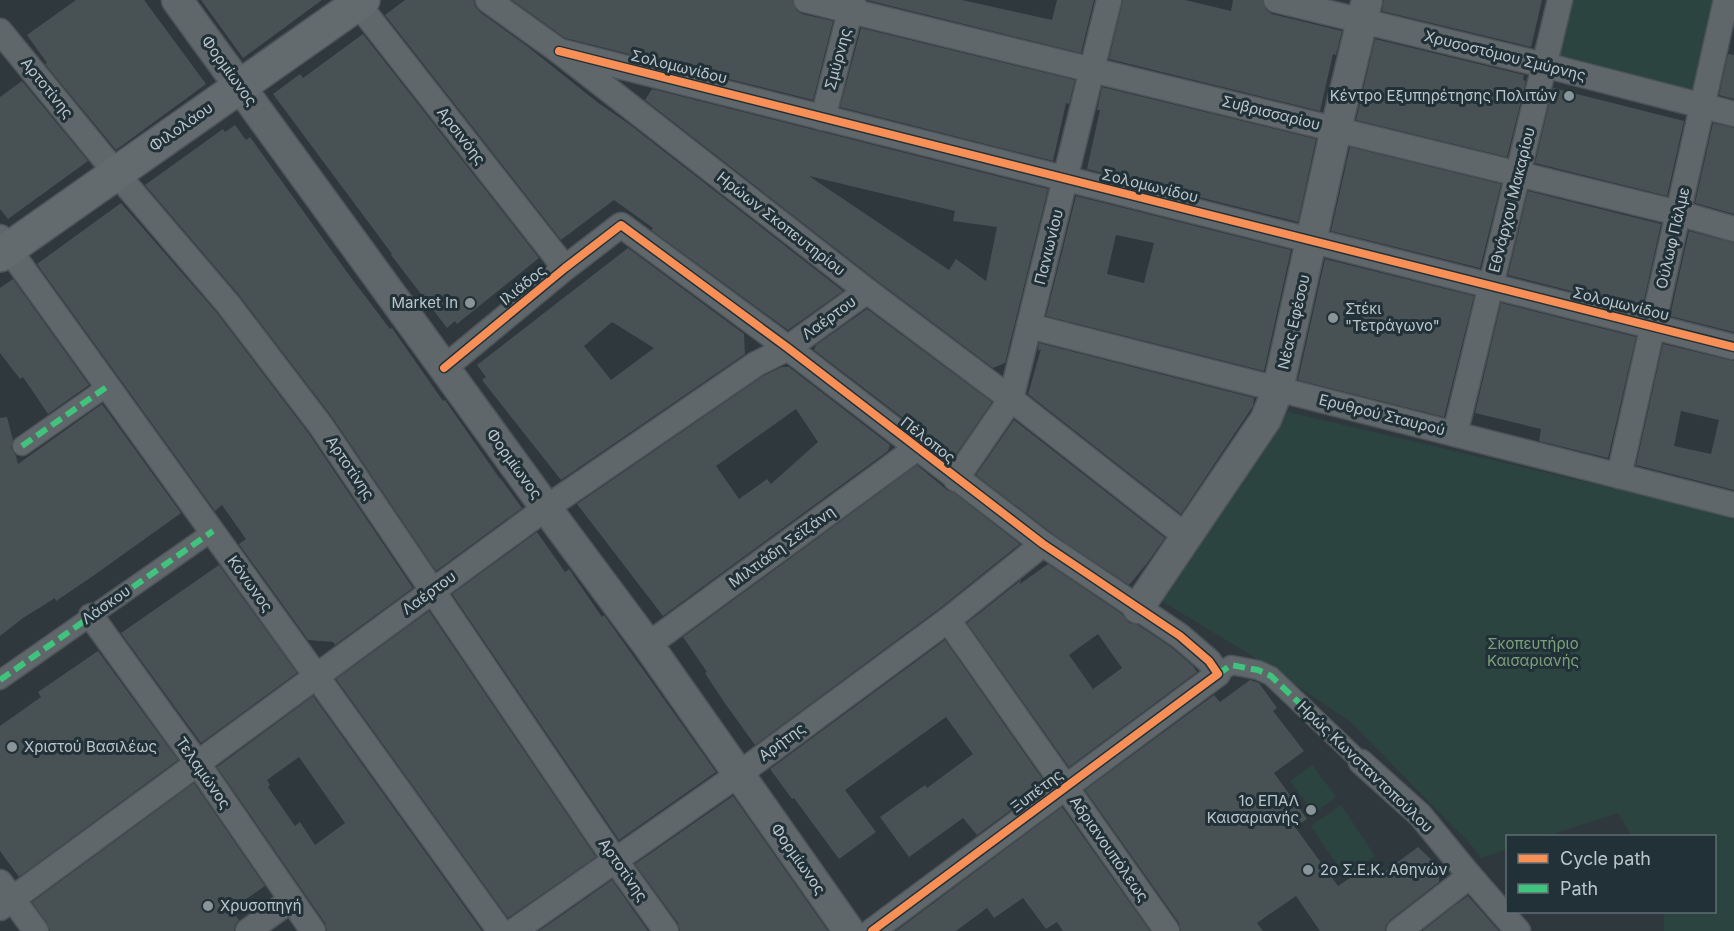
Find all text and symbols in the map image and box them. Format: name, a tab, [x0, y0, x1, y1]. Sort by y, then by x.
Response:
street label: Σμύρνης	[820, 26, 855, 92]
street label: Χρυσοστόμου Σμύρνης	[1422, 26, 1588, 85]
street label: Φορμίωνος	[197, 32, 261, 110]
street label: Σολομωνίδου	[629, 45, 729, 88]
street label: Αρτοτίνης	[17, 53, 78, 122]
place label: Κέντρο Εξυπηρέτησης Πολιτών	[1330, 86, 1557, 105]
marker: Κέντρο Εξυπηρέτησης Πολιτών	[1562, 89, 1576, 103]
street label: Συβρισσαρίου	[1220, 91, 1322, 134]
street label: Φιλολάου	[145, 98, 216, 155]
street label: Αρσινόης	[433, 103, 490, 168]
street label: Εθνάρχου Μακαρίου	[1484, 125, 1539, 274]
street label: Σολομωνίδου	[1100, 164, 1200, 207]
street label: Ηρώων Σκοπευτηρίου	[713, 168, 849, 280]
street label: Ούλωφ Πάλμε	[1652, 185, 1693, 291]
street label: Πανιωνίου	[1030, 207, 1067, 286]
street label: Ιλιάδος	[496, 260, 550, 309]
street label: Νέας Εφέσου	[1273, 273, 1314, 371]
street label: Σολομωνίδου	[1571, 282, 1671, 325]
street label: Λαέρτου	[798, 292, 859, 344]
place label: Market In	[391, 293, 458, 312]
marker: Market In	[463, 296, 477, 310]
place label: Στέκι "Τετράγωνο"	[1345, 299, 1440, 335]
marker: Στέκι "Τετράγωνο"	[1326, 311, 1340, 325]
street label: Ερυθρού Σταυρού	[1317, 390, 1447, 439]
street label: Πέλοπος	[897, 412, 959, 467]
street label: Φορμίωνος	[482, 425, 546, 503]
street label: Αρτοτίνης	[322, 432, 379, 503]
street label: Μιλτιάδη Σεϊζάνη	[725, 502, 838, 591]
street label: Κόνωνος	[224, 552, 277, 616]
street label: Λαέρτου	[398, 567, 459, 619]
street label: Λάσκου	[78, 581, 134, 628]
park label: Σκοπευτήριο Καισαριανής	[1487, 634, 1579, 670]
street label: Ηρώς Κωνσταντοπούλου	[1294, 697, 1437, 836]
street label: Αρήτης	[755, 718, 809, 765]
street label: Τελαμώνος	[172, 733, 235, 812]
place label: Χριστού Βασιλέως	[24, 737, 157, 756]
marker: Χριστού Βασιλέως	[5, 740, 19, 754]
street label: Ξυπέτης	[1007, 765, 1067, 816]
place label: 1ο ΕΠΑΛ Καισαριανής	[1207, 791, 1299, 827]
street label: Αδριανουπόλεως	[1066, 792, 1153, 905]
marker: 1ο ΕΠΑΛ Καισαριανής	[1304, 803, 1318, 817]
street label: Φορμίωνος	[767, 820, 830, 898]
street label: Αρτοτίνης	[595, 835, 652, 905]
legend	[1506, 835, 1716, 913]
text: Cycle path	[1560, 848, 1651, 869]
place label: 2ο Σ.Ε.Κ. Αθηνών	[1320, 860, 1447, 879]
marker: 2ο Σ.Ε.Κ. Αθηνών	[1301, 863, 1315, 877]
text: Path	[1560, 878, 1598, 899]
place label: Χρυσοπηγή	[220, 896, 302, 915]
marker: Χρυσοπηγή	[201, 899, 215, 913]

